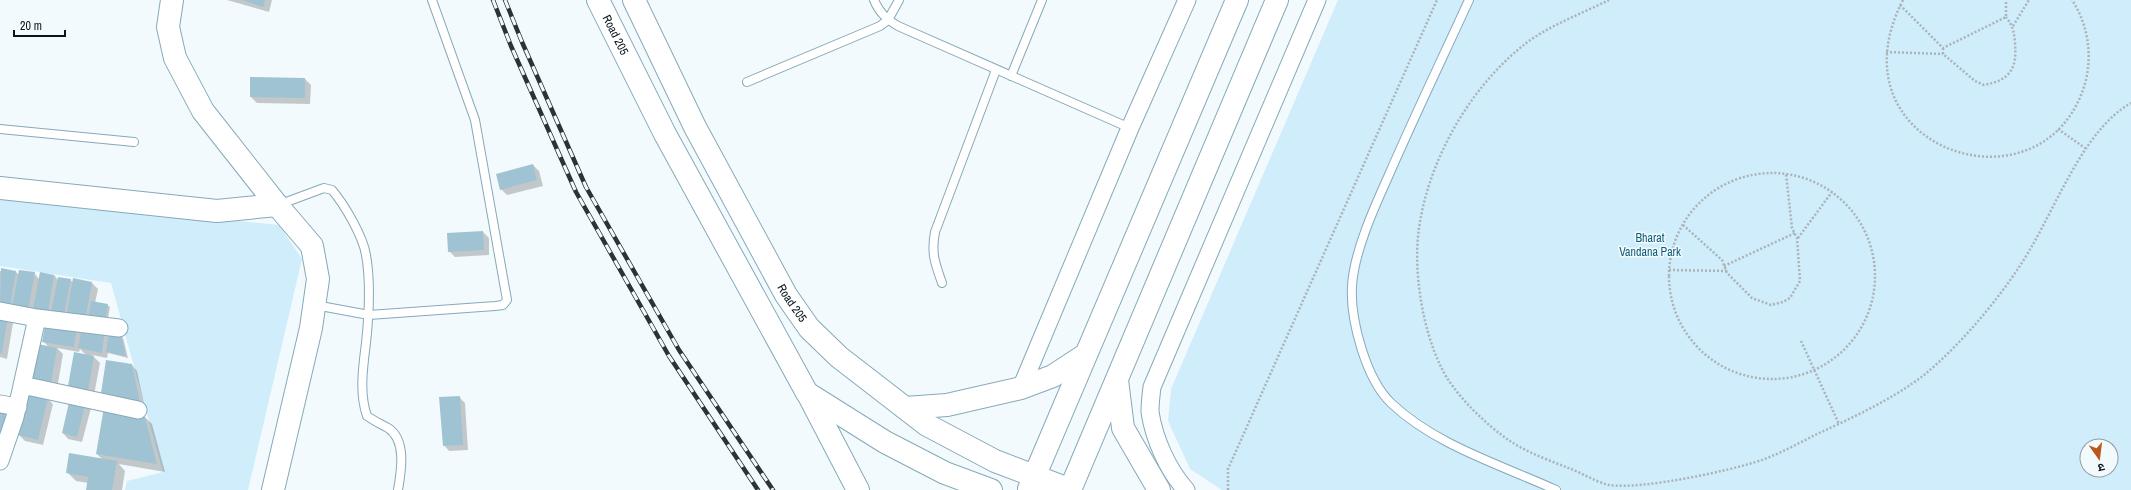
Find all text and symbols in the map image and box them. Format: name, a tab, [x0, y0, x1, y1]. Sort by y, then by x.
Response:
scale bar	[14, 12, 65, 38]
street label: Road 205	[599, 12, 632, 58]
text: 20 m	[20, 18, 42, 34]
park label: Bharat Vandana Park	[1619, 230, 1681, 260]
street label: Road 205	[774, 281, 811, 326]
north arrow	[2079, 438, 2119, 478]
text: उ	[2096, 460, 2106, 475]

